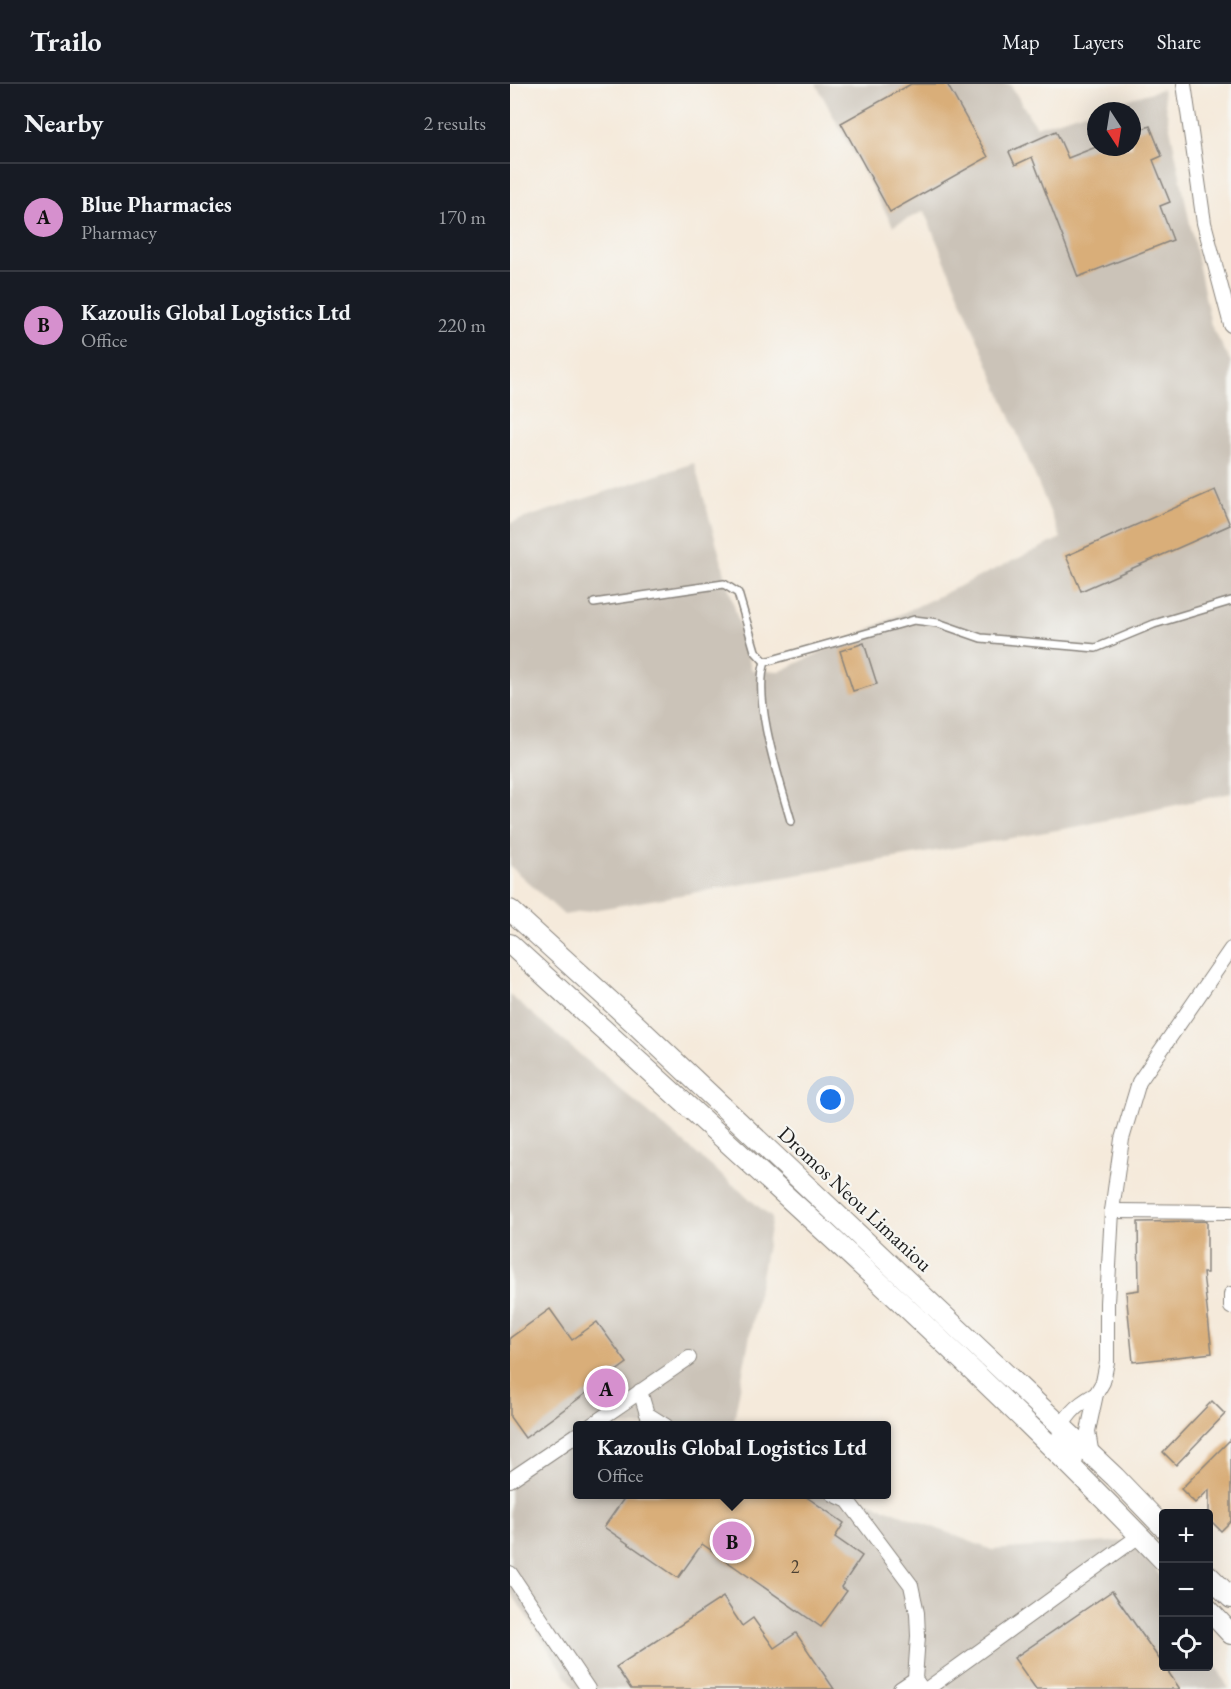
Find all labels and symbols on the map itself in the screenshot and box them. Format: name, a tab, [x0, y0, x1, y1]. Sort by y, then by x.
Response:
north arrow	[1087, 102, 1141, 156]
your location	[816, 1085, 845, 1114]
street label: Dromos Neou Limaniou	[773, 1120, 938, 1277]
pin: A	[586, 1366, 626, 1410]
pin: B	[712, 1518, 752, 1564]
house number: 2	[791, 1555, 800, 1578]

